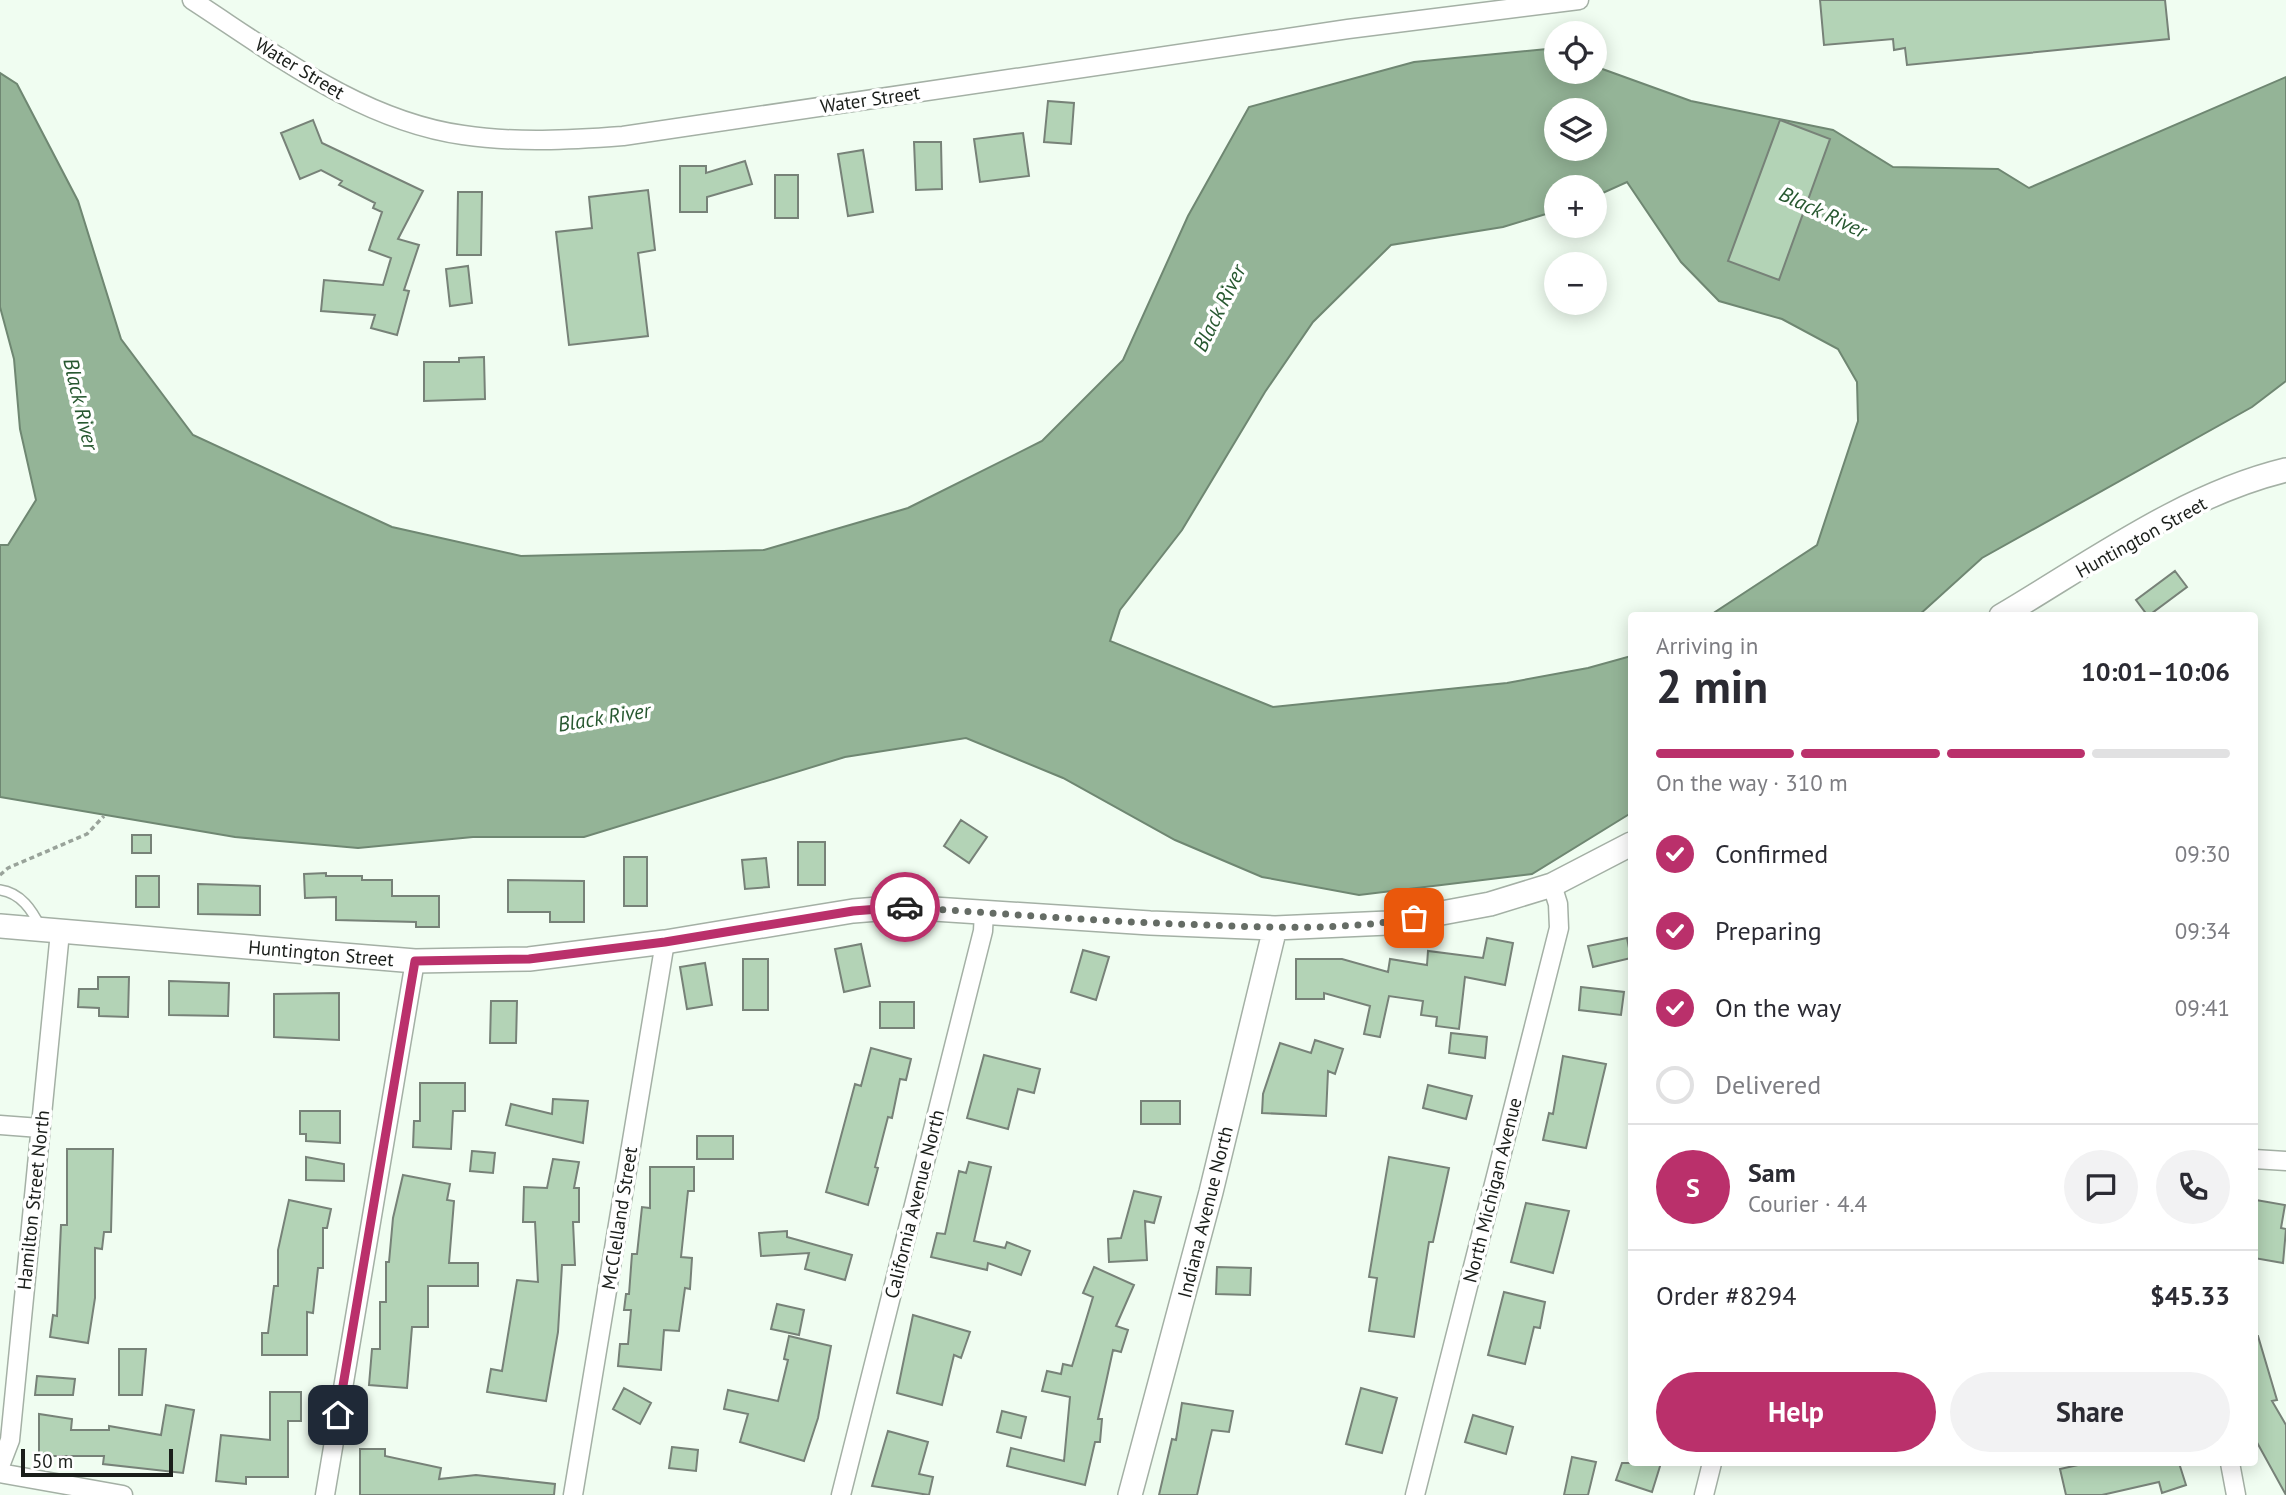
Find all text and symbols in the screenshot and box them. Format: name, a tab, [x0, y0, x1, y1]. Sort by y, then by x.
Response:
map controls	[1544, 21, 1607, 315]
button: locate	[1544, 21, 1607, 84]
street label: Water Street	[251, 32, 350, 104]
street label: Water Street	[819, 80, 922, 118]
button: layers	[1544, 98, 1607, 161]
button: +	[1544, 175, 1607, 238]
water label: Black River	[1775, 180, 1873, 245]
button: −	[1544, 252, 1607, 315]
water label: Black River	[1186, 258, 1253, 356]
water label: Black River	[57, 355, 105, 455]
street label: Huntington Street	[2071, 491, 2211, 583]
text: Arriving in	[1656, 631, 1758, 660]
text: 10:01–10:06	[2081, 655, 2230, 688]
text: 2 min	[1656, 656, 1768, 716]
water label: Black River	[556, 696, 654, 738]
text: On the way · 310 m	[1656, 768, 1848, 797]
icon: check	[1656, 835, 1694, 873]
text: Confirmed	[1715, 837, 1828, 870]
text: 09:30	[2175, 839, 2230, 868]
courier	[870, 872, 940, 942]
icon: car	[886, 888, 924, 926]
pin	[1384, 888, 1444, 948]
icon: bag	[1395, 899, 1433, 937]
icon: check	[1656, 912, 1694, 950]
text: Preparing	[1715, 914, 1822, 947]
text: 09:34	[2175, 916, 2230, 945]
street label: Huntington Street	[247, 935, 395, 971]
icon: check	[1656, 989, 1694, 1027]
text: On the way	[1715, 991, 1841, 1024]
text: 09:41	[2175, 993, 2230, 1022]
text: Delivered	[1715, 1068, 1821, 1101]
street label: North Michigan Avenue	[1457, 1095, 1527, 1285]
street label: California Avenue North	[879, 1107, 949, 1301]
street label: Hamilton Street North	[12, 1109, 54, 1291]
street label: Indiana Avenue North	[1172, 1124, 1238, 1300]
street label: McClelland Street	[596, 1144, 642, 1291]
button: chat	[2064, 1150, 2138, 1224]
button: phone	[2156, 1150, 2230, 1224]
text: Sam	[1748, 1156, 1796, 1189]
text: S	[1686, 1171, 1700, 1204]
text: Courier · 4.4	[1748, 1189, 1867, 1218]
text: Order #8294	[1656, 1279, 1796, 1312]
text: $45.33	[2150, 1279, 2230, 1312]
button: Help	[1656, 1372, 1936, 1452]
button: Share	[1950, 1372, 2230, 1452]
pin	[308, 1385, 368, 1445]
icon: home	[319, 1396, 357, 1434]
scale bar	[21, 1446, 173, 1478]
text: 50 m	[32, 1449, 73, 1473]

